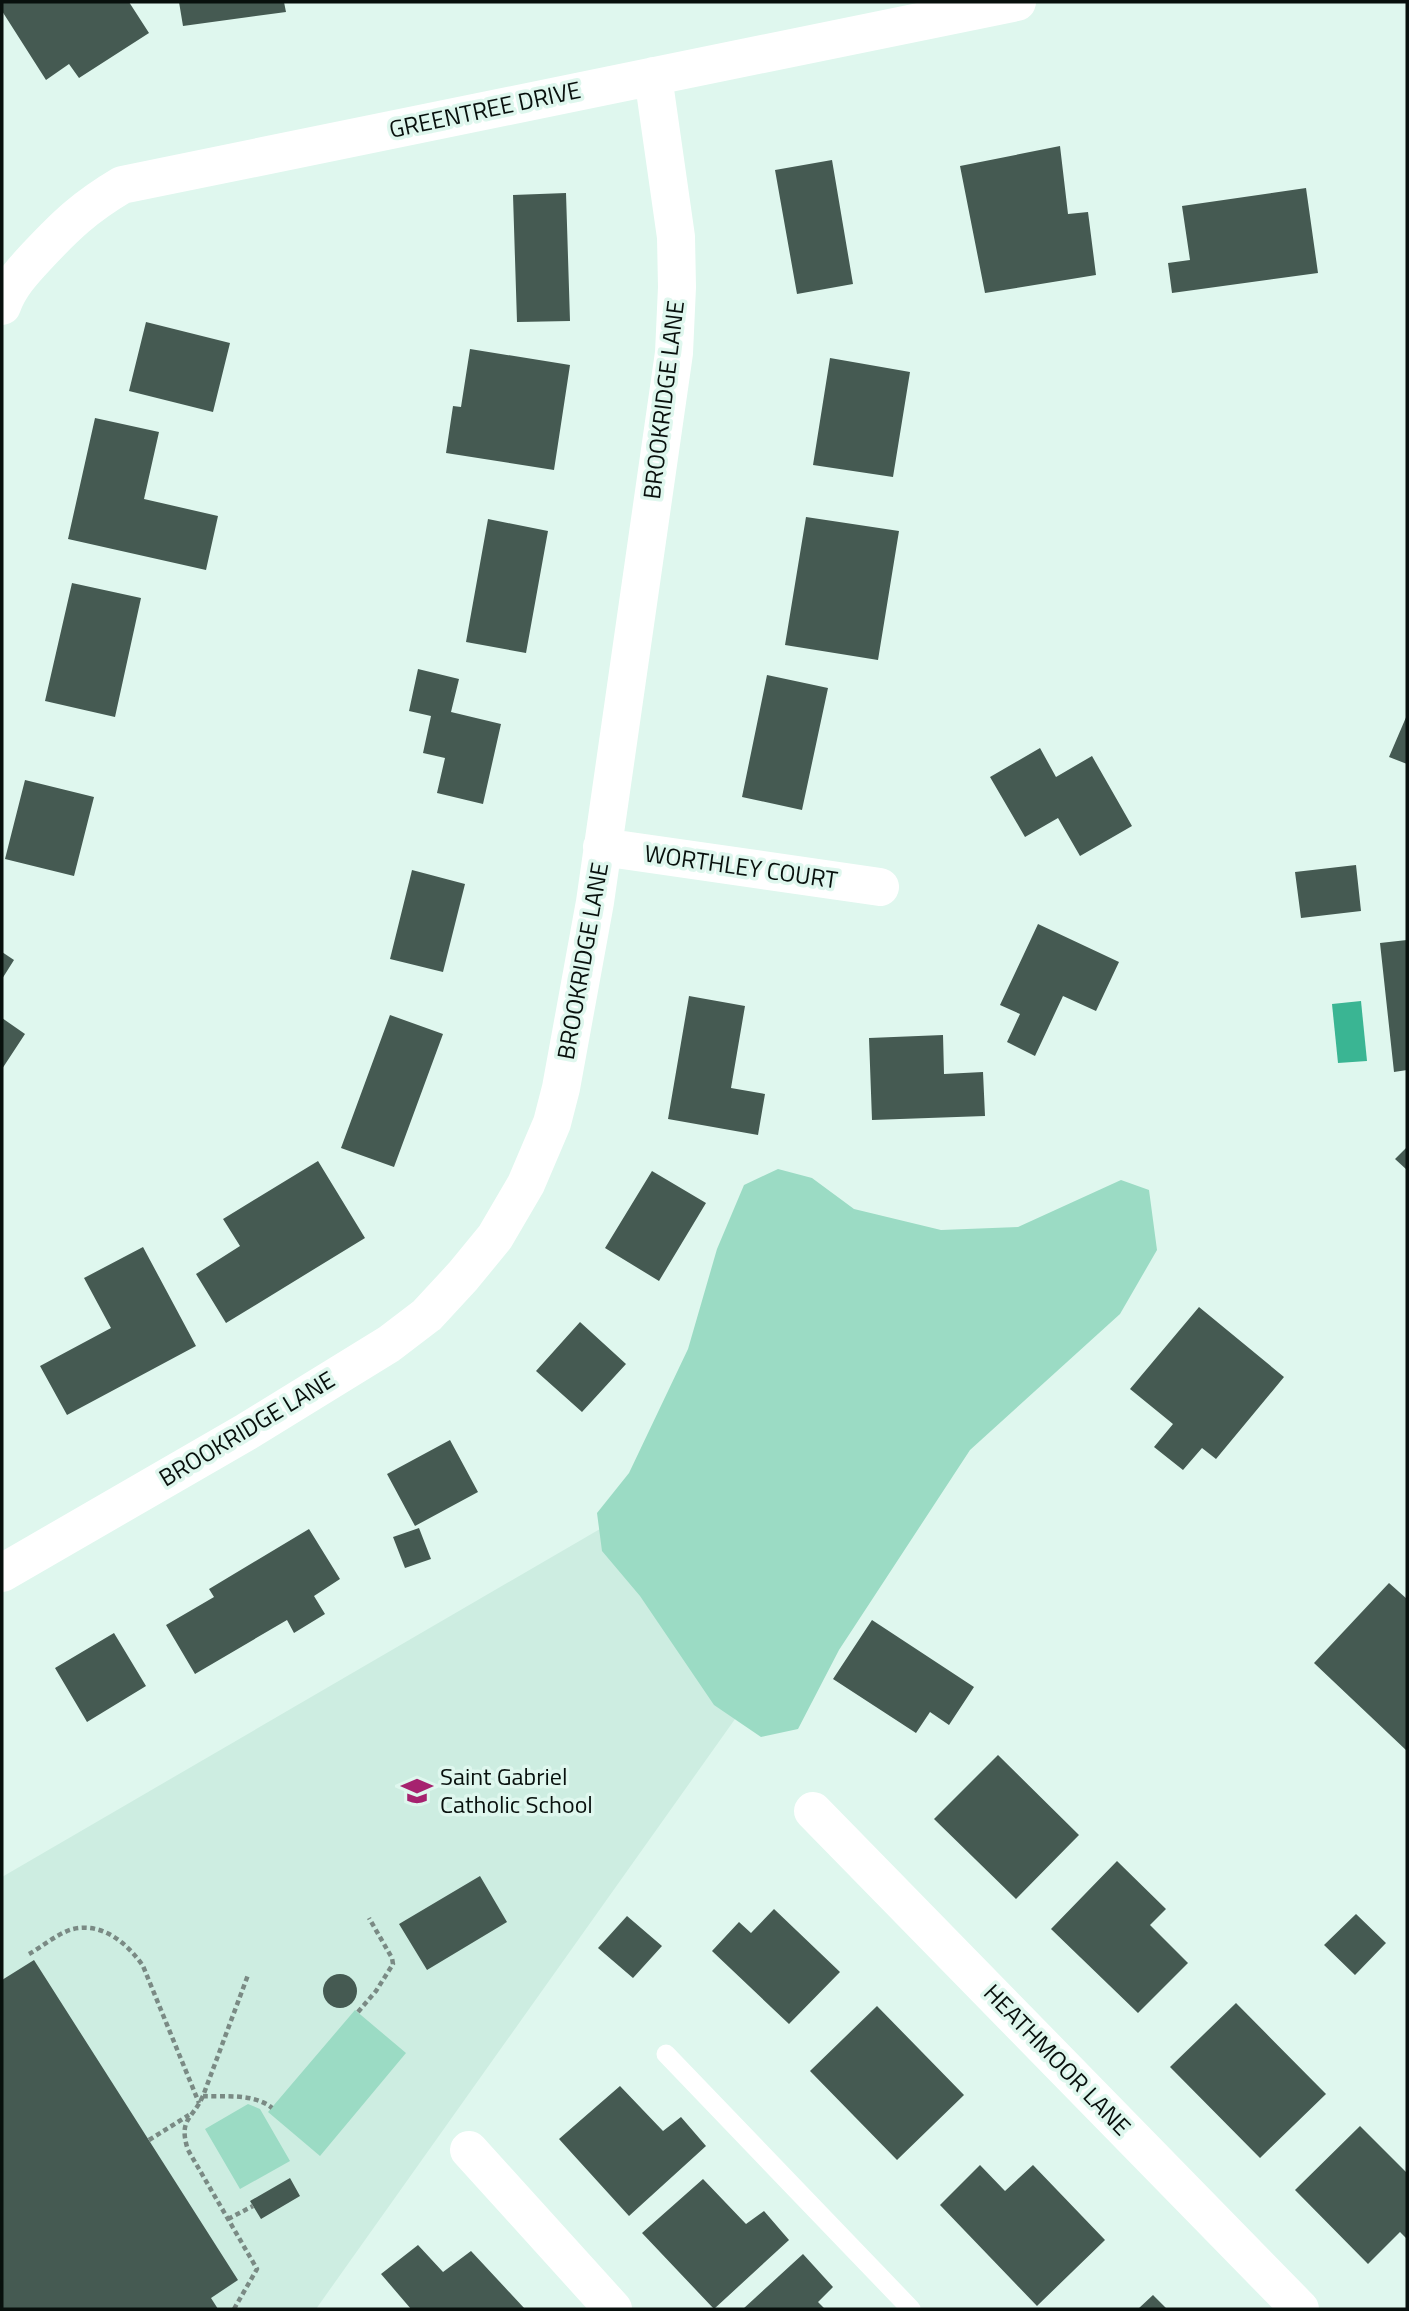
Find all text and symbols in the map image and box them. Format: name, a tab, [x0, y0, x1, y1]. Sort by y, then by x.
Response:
street label: GREENTREE DRIVE	[386, 71, 584, 147]
street label: BROOKRIDGE LANE	[633, 299, 693, 501]
street label: WORTHLEY COURT	[642, 835, 840, 897]
street label: BROOKRIDGE LANE	[547, 859, 617, 1062]
street label: BROOKRIDGE LANE	[152, 1361, 341, 1495]
place label: Saint Gabriel Catholic School	[440, 1758, 593, 1822]
school or university icon: Saint Gabriel Catholic School	[400, 1774, 434, 1808]
street label: HEATHMOOR LANE	[976, 1975, 1140, 2143]

